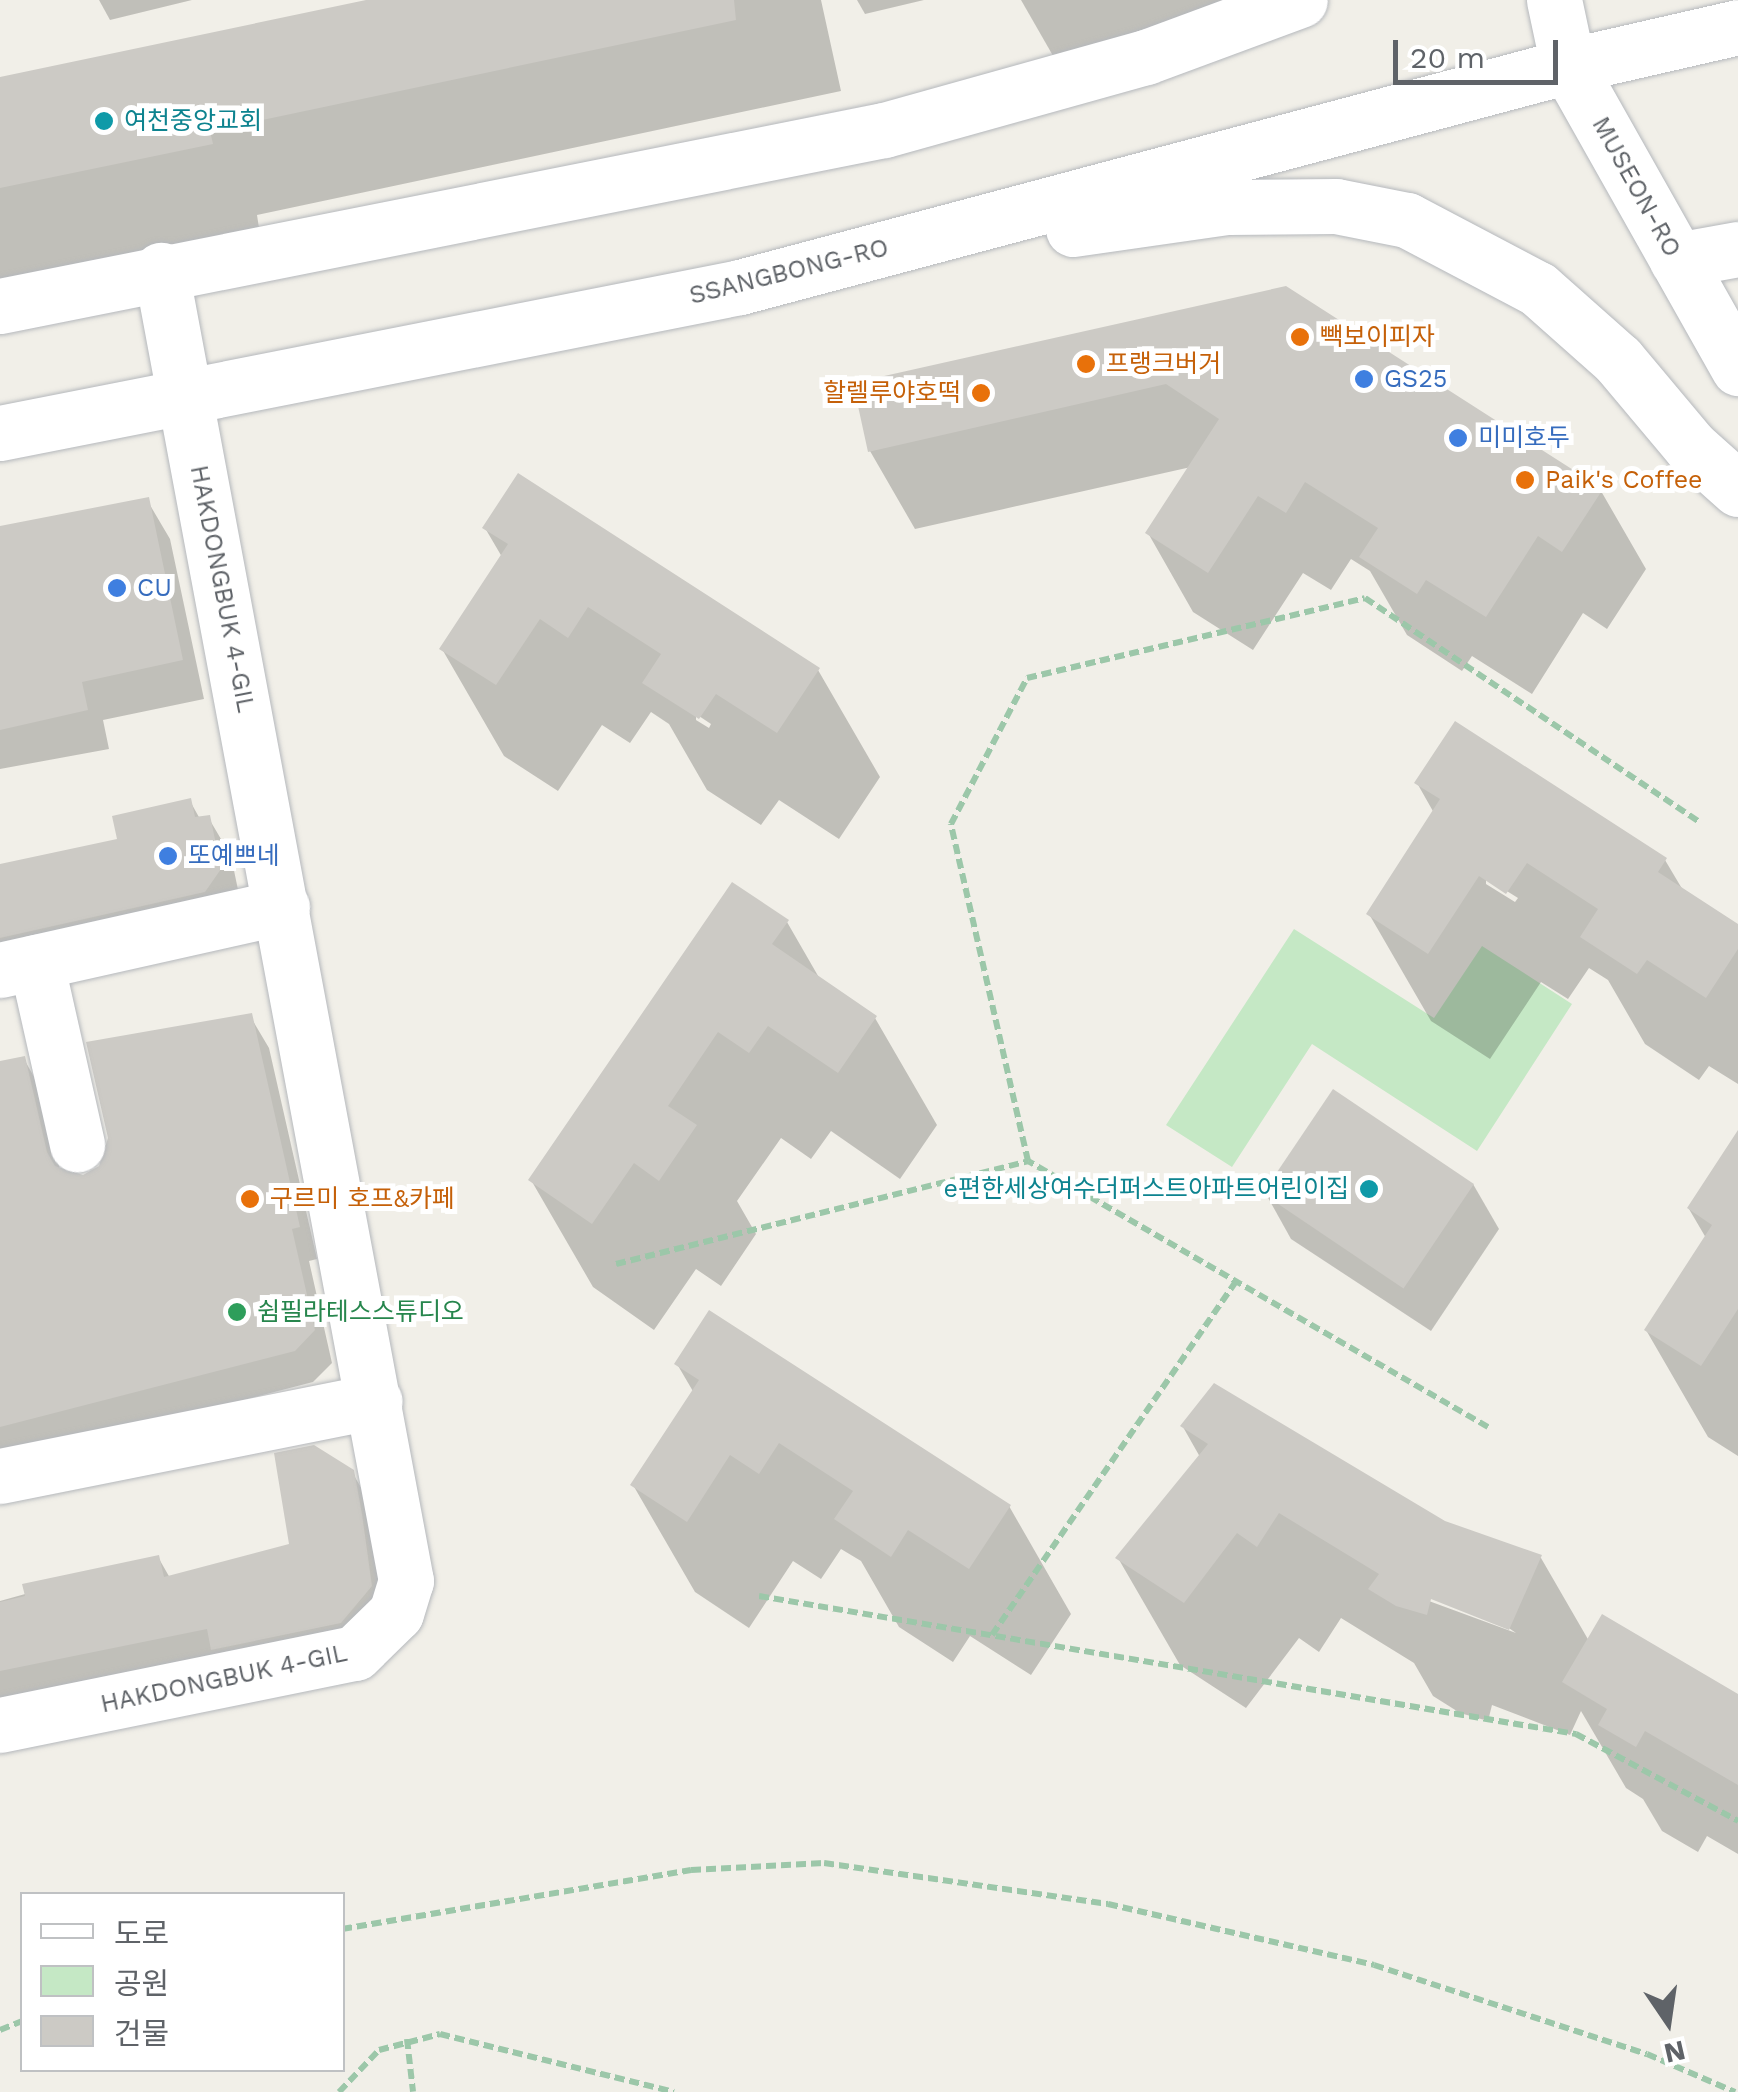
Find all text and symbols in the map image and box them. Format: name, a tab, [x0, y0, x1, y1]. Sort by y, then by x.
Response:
scale bar	[1398, 20, 1563, 82]
text: 20 m	[1410, 40, 1485, 75]
place label: 여천중앙교회	[124, 106, 262, 136]
marker: 여천중앙교회	[93, 110, 115, 132]
street label: MUSEON-RO	[1585, 112, 1687, 262]
street label: SSANGBONG-RO	[686, 233, 892, 311]
place label: 빽보이피자	[1320, 322, 1435, 352]
marker: 빽보이피자	[1289, 326, 1311, 348]
place label: 프랭크버거	[1106, 349, 1221, 379]
marker: 프랭크버거	[1075, 353, 1097, 375]
place label: GS25	[1384, 364, 1447, 394]
marker: GS25	[1353, 368, 1375, 390]
place label: 할렐루야호떡	[823, 378, 961, 408]
marker: 할렐루야호떡	[970, 382, 992, 404]
place label: 미미호두	[1478, 423, 1570, 453]
marker: 미미호두	[1447, 427, 1469, 449]
street label: HAKDONGBUK 4-GIL	[183, 463, 261, 715]
place label: Paik's Coffee	[1545, 465, 1703, 495]
marker: Paik's Coffee	[1514, 469, 1536, 491]
place label: CU	[137, 573, 172, 603]
marker: CU	[106, 577, 128, 599]
place label: 또예쁘네	[188, 841, 280, 871]
marker: 또예쁘네	[157, 845, 179, 867]
place label: e편한세상여수더퍼스트아파트어린이집	[944, 1174, 1349, 1204]
marker: e편한세상여수더퍼스트아파트어린이집	[1358, 1178, 1380, 1200]
place label: 구르미 호프&카페	[270, 1184, 455, 1214]
marker: 구르미 호프&카페	[239, 1188, 261, 1210]
place label: 쉼필라테스스튜디오	[257, 1297, 464, 1327]
marker: 쉼필라테스스튜디오	[226, 1301, 248, 1323]
street label: HAKDONGBUK 4-GIL	[98, 1638, 350, 1720]
legend	[20, 1892, 345, 2072]
text: 도로	[114, 1916, 169, 1951]
text: 공원	[114, 1966, 169, 2001]
north arrow	[1618, 1972, 1718, 2072]
text: 건물	[114, 2016, 169, 2051]
text: N	[1661, 2033, 1689, 2070]

